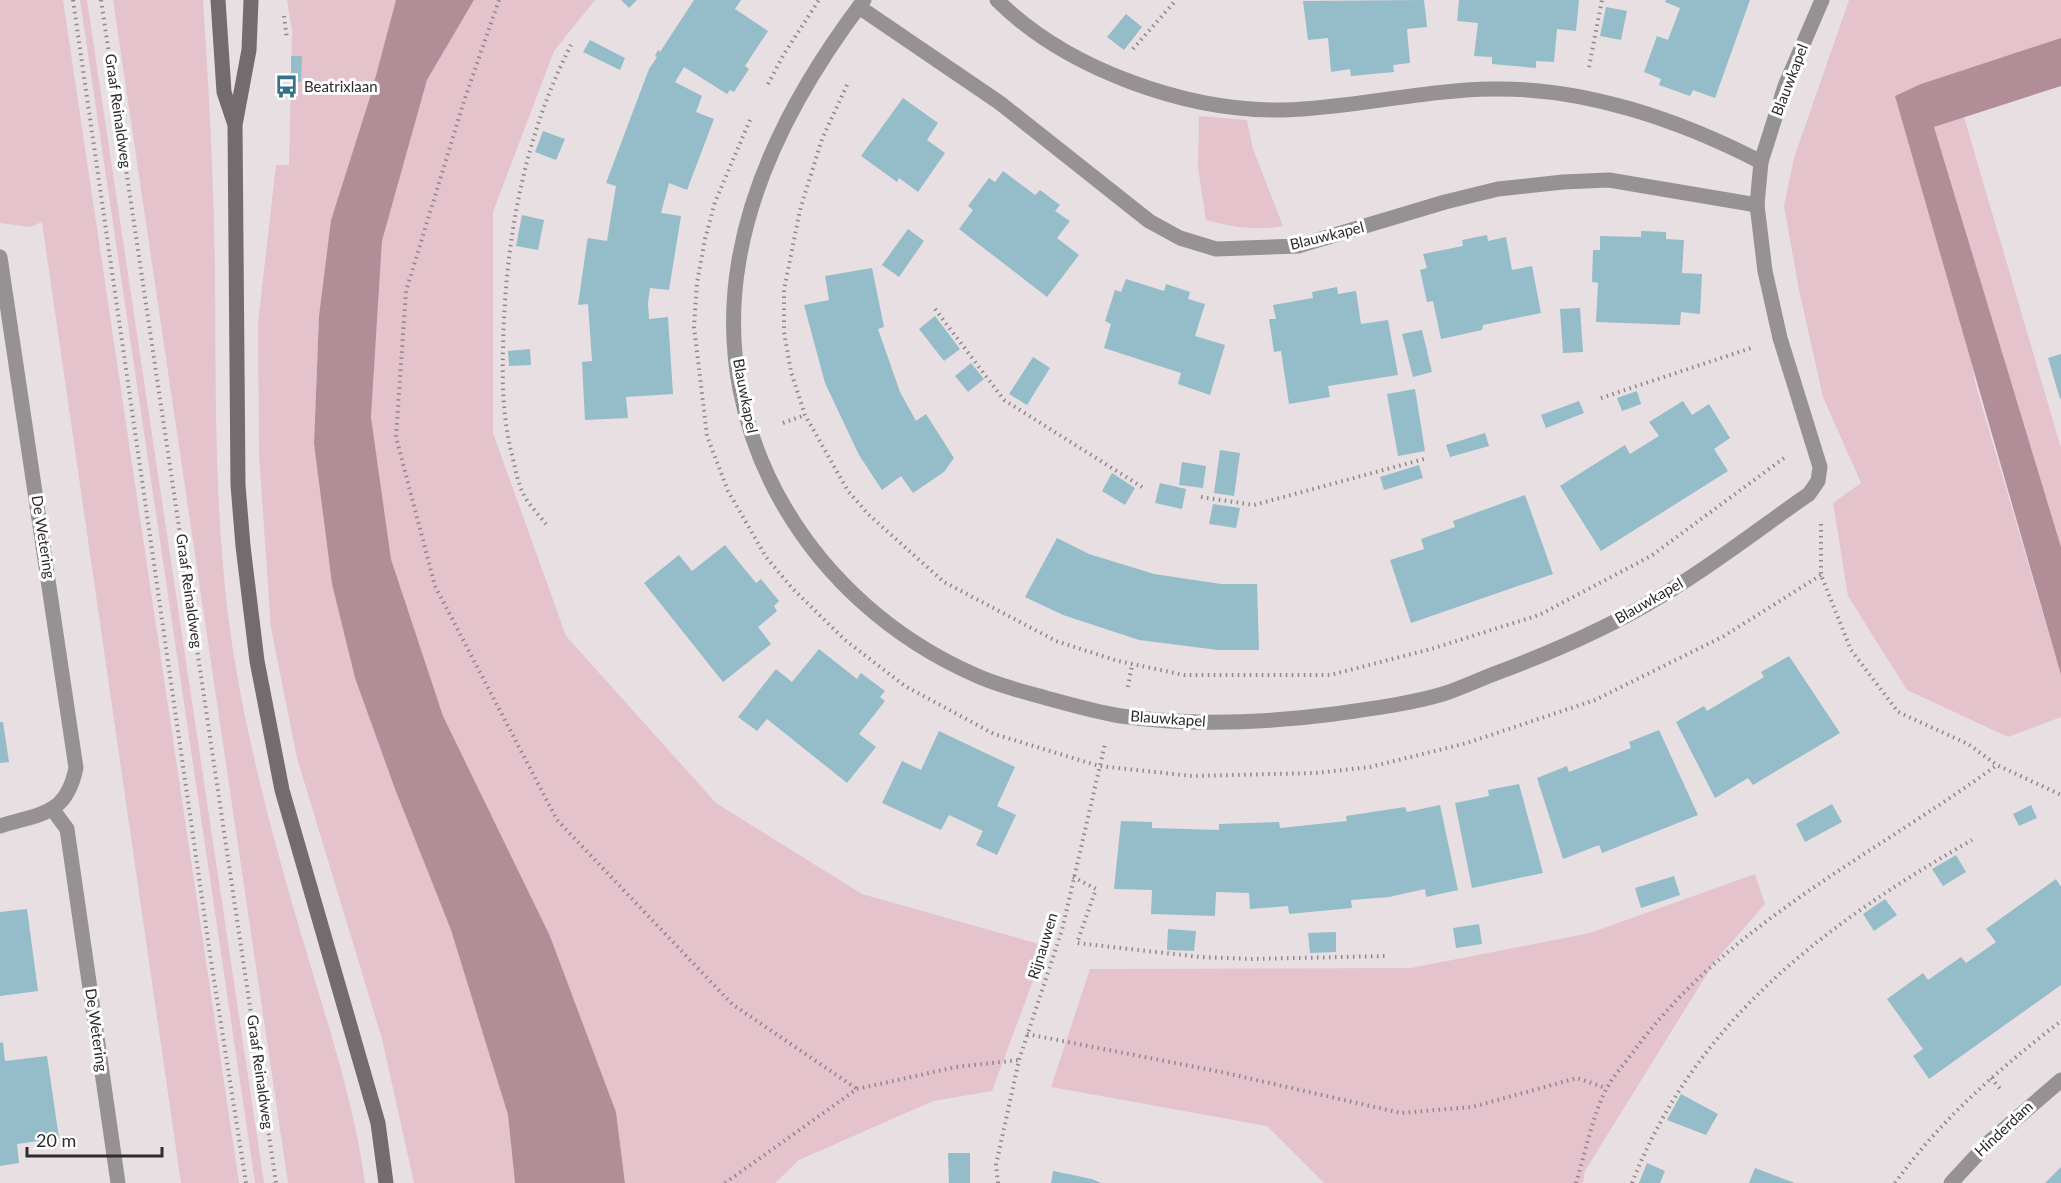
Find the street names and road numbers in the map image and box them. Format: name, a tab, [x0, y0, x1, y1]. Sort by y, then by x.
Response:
street label: Blauwkapel	[1767, 41, 1811, 118]
street label: Graaf Reinaldweg	[102, 52, 136, 169]
street label: Blauwkapel	[1288, 217, 1366, 253]
street label: Blauwkapel	[730, 357, 762, 435]
street label: De Wetering	[29, 494, 59, 580]
street label: Graaf Reinaldweg	[173, 532, 207, 649]
street label: Blauwkapel	[1611, 573, 1686, 627]
street label: Blauwkapel	[1130, 706, 1206, 730]
street label: Rijnauwen	[1023, 910, 1061, 981]
street label: De Wetering	[82, 987, 112, 1073]
street label: Graaf Reinaldweg	[244, 1013, 278, 1130]
street label: Hinderdam	[1970, 1097, 2036, 1160]

